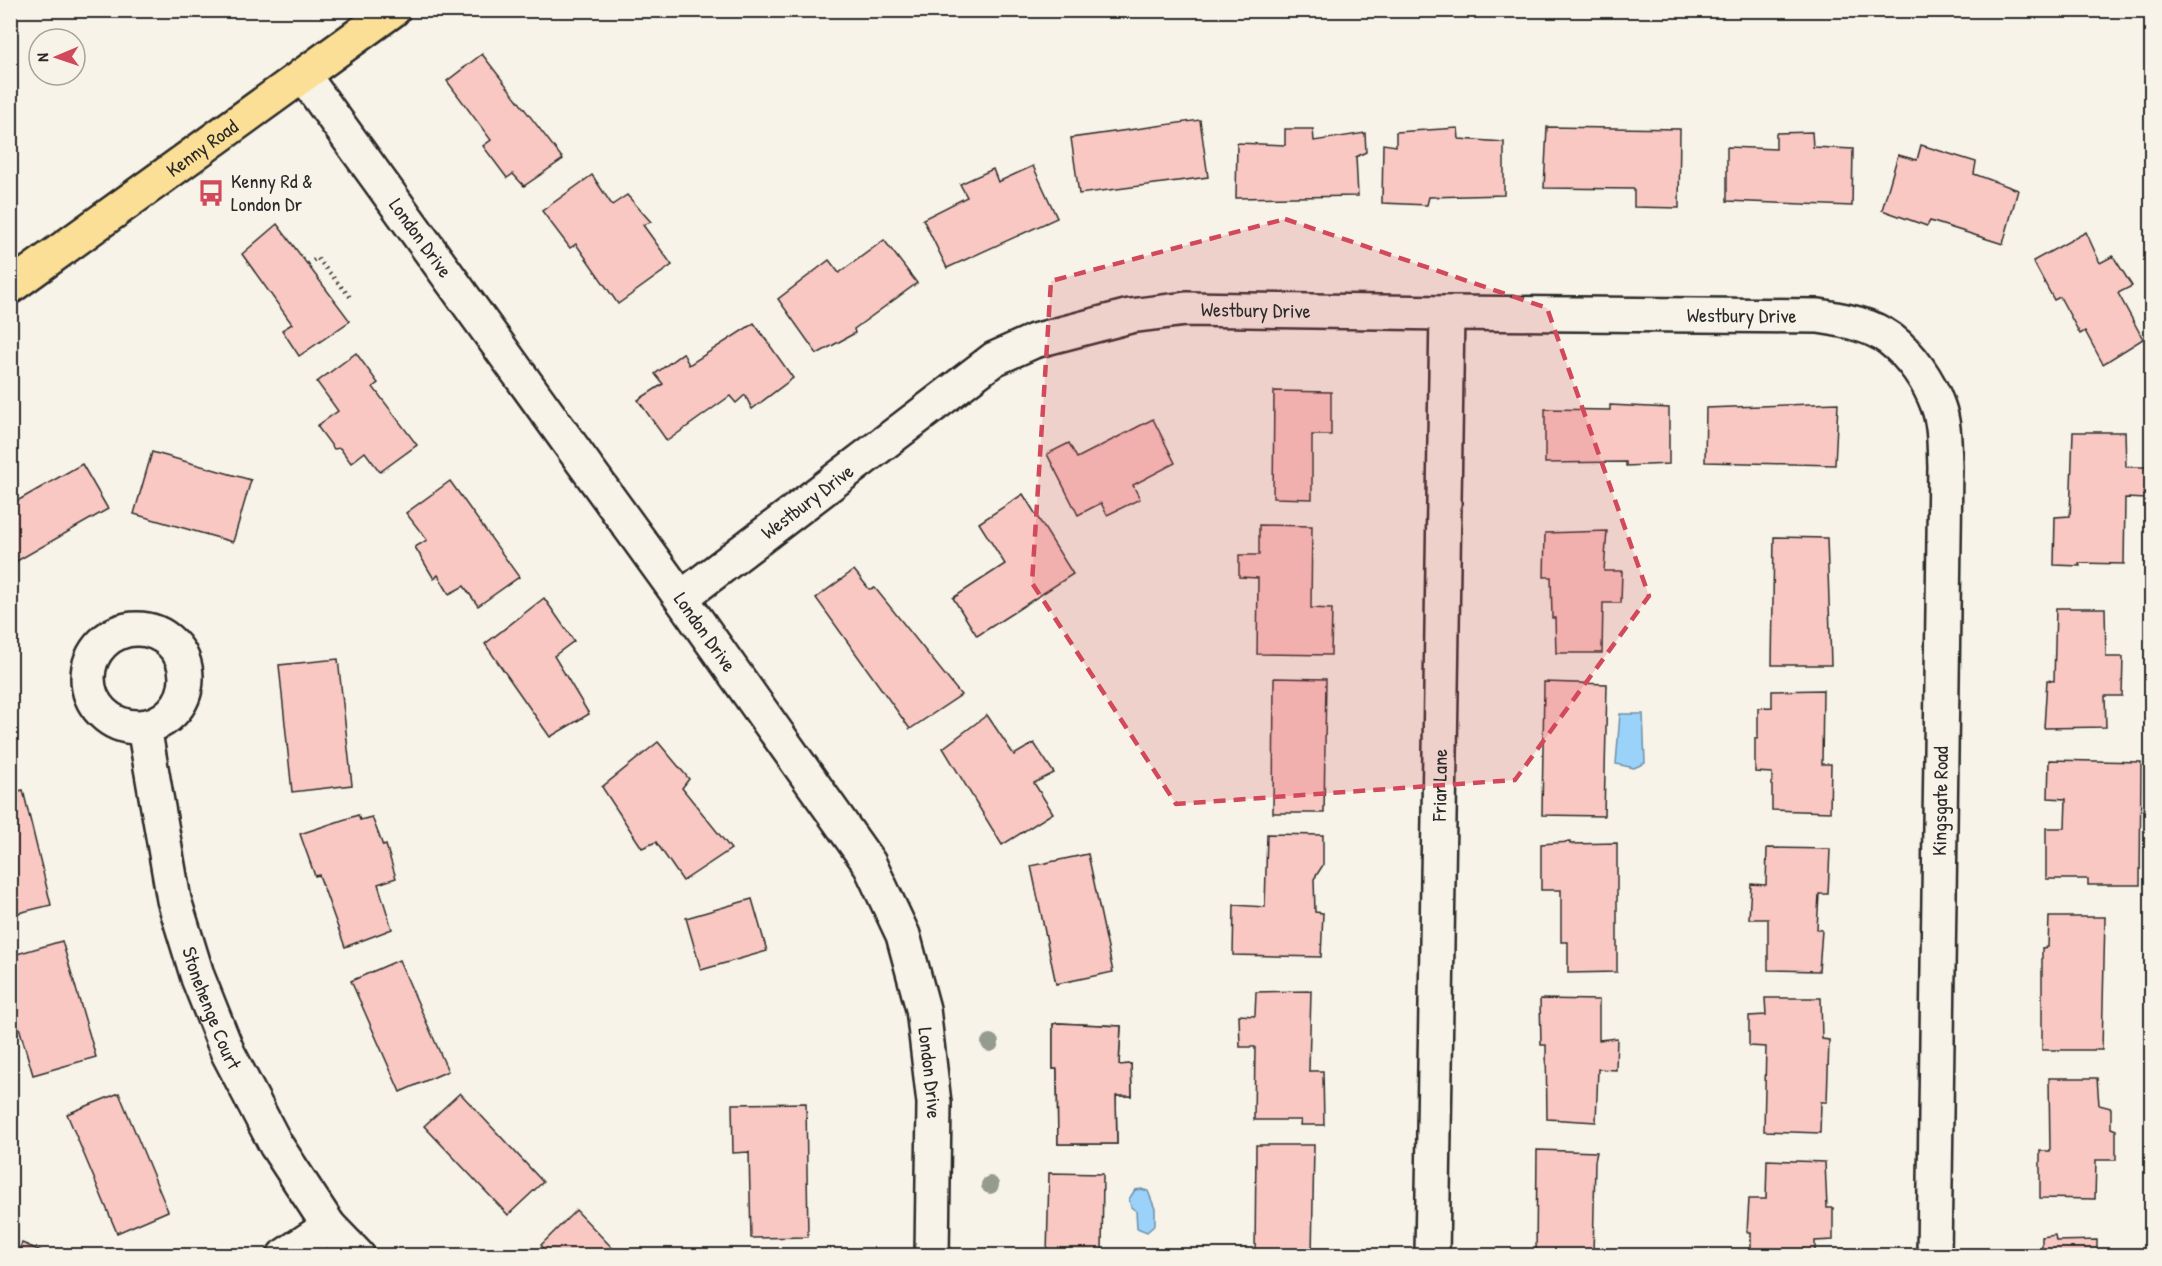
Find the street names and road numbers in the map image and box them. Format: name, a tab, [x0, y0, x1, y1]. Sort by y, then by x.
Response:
street label: Kenny Road	[160, 113, 243, 183]
street label: London Drive	[383, 193, 459, 283]
street label: Westbury Drive	[1201, 295, 1311, 324]
street label: Westbury Drive	[1687, 301, 1797, 329]
street label: Westbury Drive	[755, 457, 859, 545]
street label: London Drive	[668, 586, 743, 677]
street label: Kingsgate Road	[1925, 746, 1954, 856]
street label: Friar Lane	[1425, 749, 1453, 822]
street label: Stonehenge Court	[176, 943, 249, 1075]
street label: London Drive	[912, 1026, 948, 1119]

